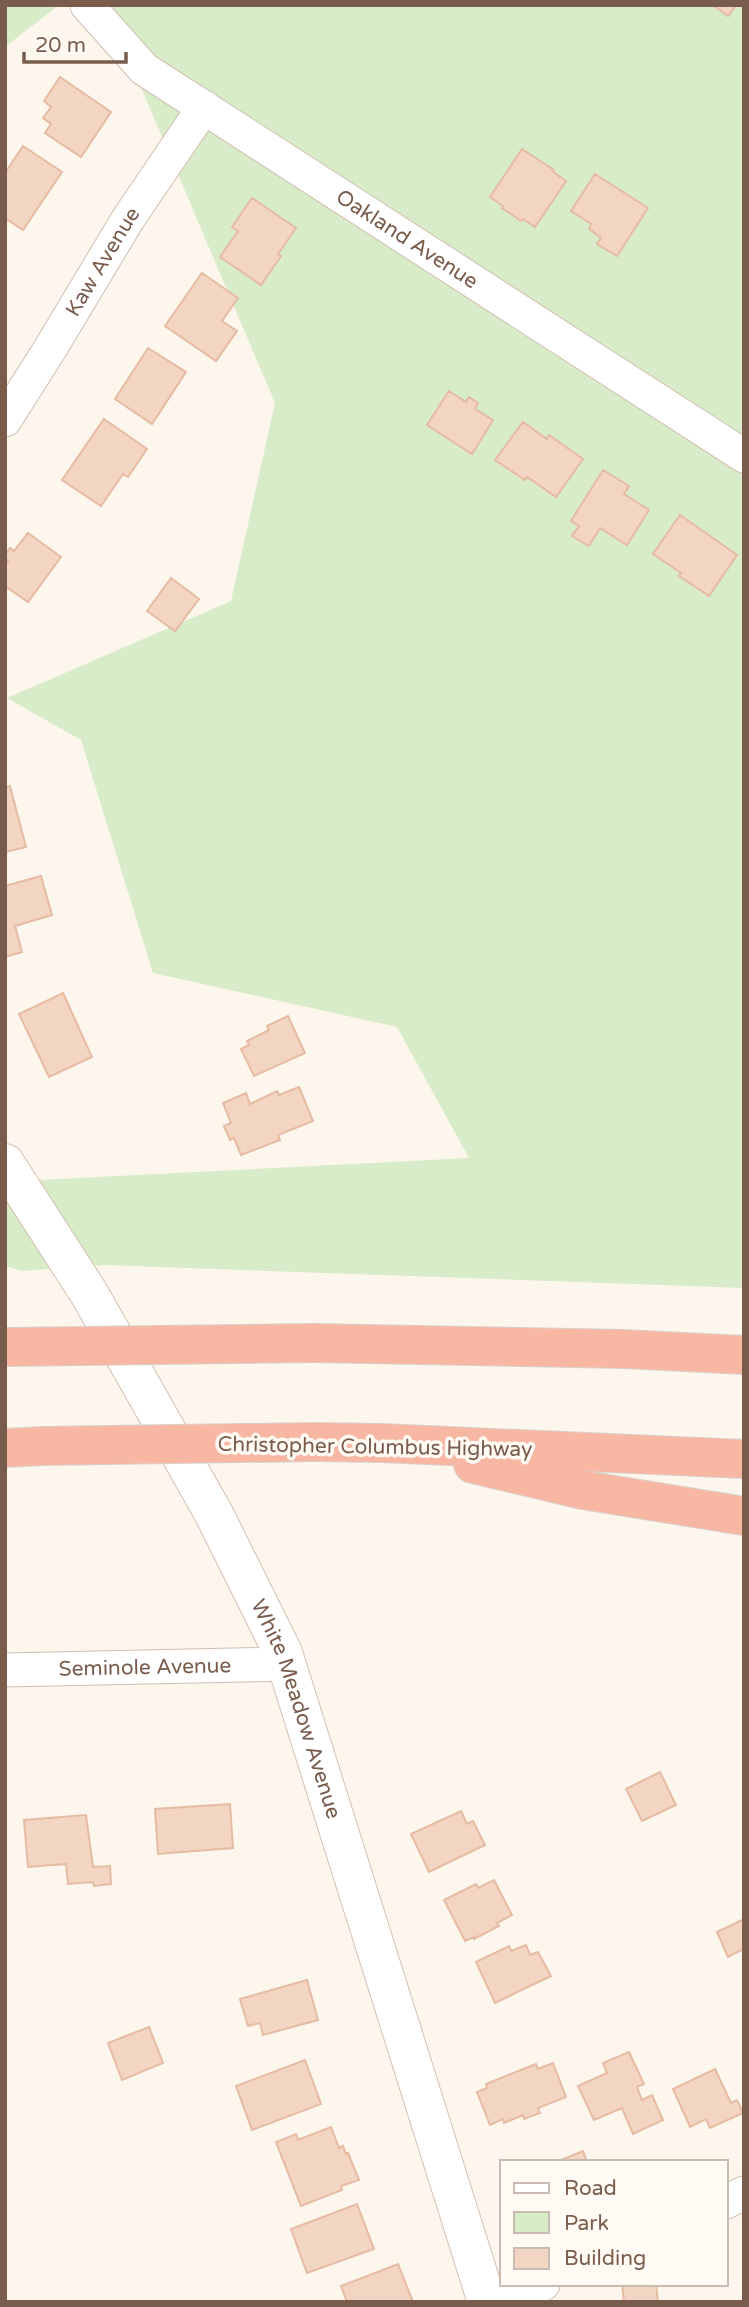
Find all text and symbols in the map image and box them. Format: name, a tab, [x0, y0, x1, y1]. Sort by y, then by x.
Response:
scale bar	[24, 21, 126, 65]
text: 20 m	[35, 33, 86, 58]
street label: Oakland Avenue	[332, 184, 483, 294]
street label: Kaw Avenue	[60, 202, 145, 321]
street label: Christopher Columbus Highway	[217, 1432, 533, 1462]
street label: White Meadow Avenue	[246, 1595, 347, 1822]
street label: Seminole Avenue	[58, 1653, 232, 1681]
legend	[500, 2160, 728, 2286]
text: Road	[564, 2176, 617, 2201]
text: Park	[564, 2211, 609, 2236]
text: Building	[564, 2246, 646, 2271]

